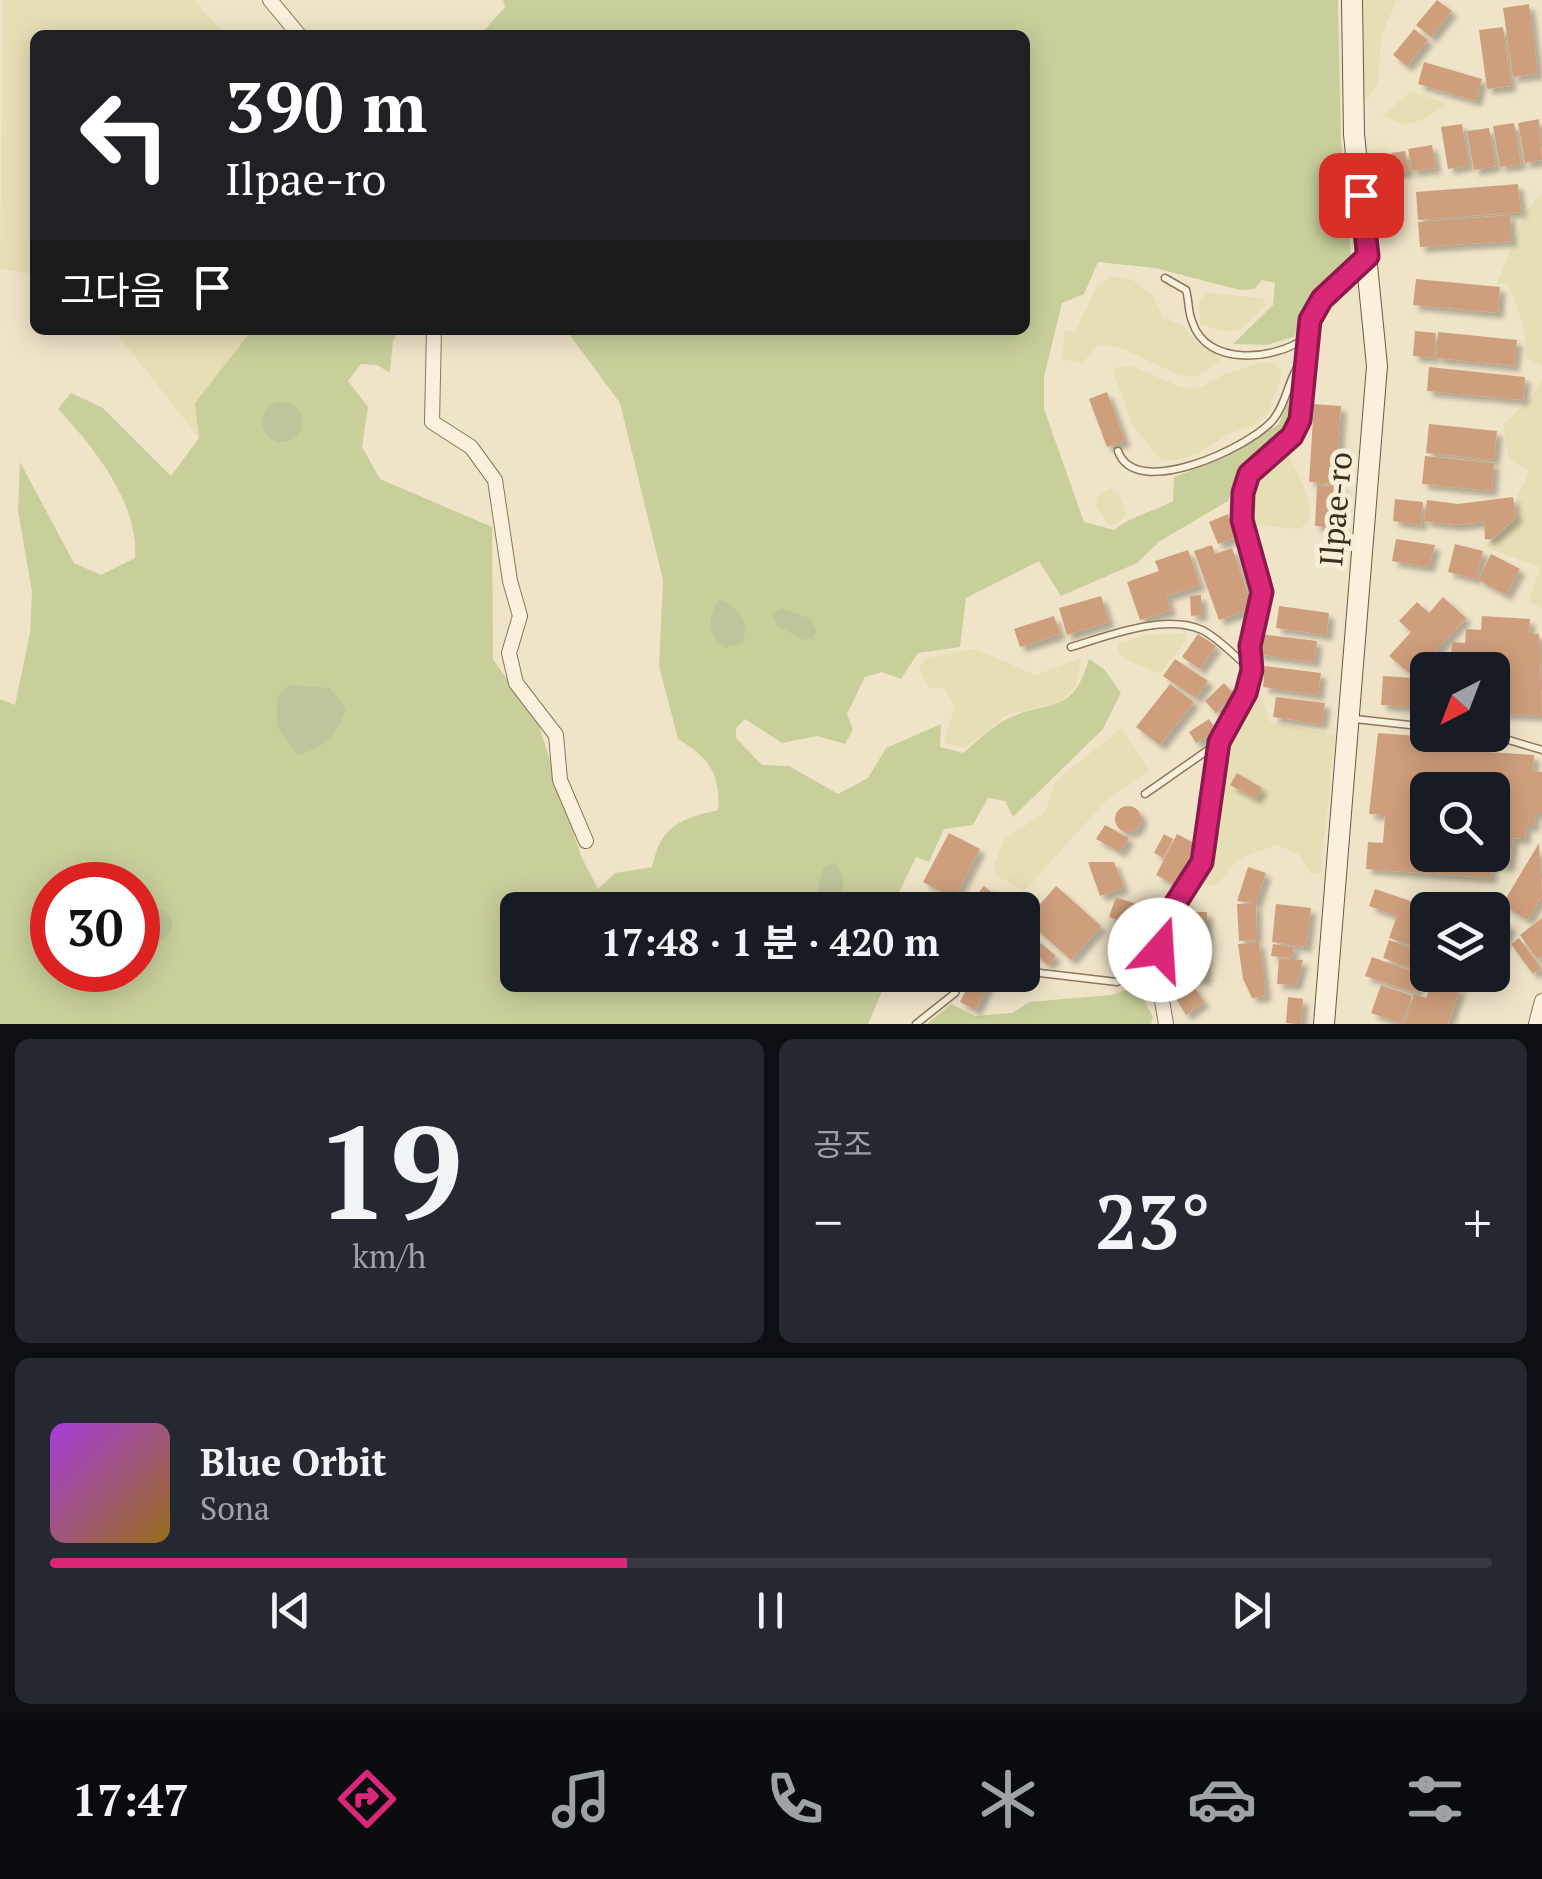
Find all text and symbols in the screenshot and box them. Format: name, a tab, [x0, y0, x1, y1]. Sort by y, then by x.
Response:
text: 390 m	[225, 59, 427, 152]
icon: left	[60, 70, 190, 200]
text: Ilpae-ro	[225, 148, 387, 208]
pin	[1319, 153, 1404, 238]
icon: arrive	[1334, 168, 1389, 223]
icon: arrive	[185, 260, 240, 315]
text: 그다음	[60, 265, 165, 315]
street label: Ilpae-ro	[1309, 450, 1361, 568]
north arrow	[1410, 652, 1510, 752]
map controls	[1410, 652, 1510, 992]
button: search	[1410, 772, 1510, 872]
speed limit sign: 30	[30, 862, 160, 992]
button: layers	[1410, 892, 1510, 992]
position arrow	[1108, 898, 1212, 1002]
text: 17:48 · 1 분 · 420 m	[601, 917, 939, 967]
text: 19	[316, 1084, 463, 1256]
text: 공조	[814, 1123, 872, 1165]
text: 23°	[1095, 1171, 1211, 1270]
text: −	[814, 1185, 843, 1258]
text: +	[1463, 1185, 1492, 1258]
text: km/h	[352, 1235, 426, 1277]
text: Blue Orbit	[200, 1437, 387, 1487]
text: Sona	[200, 1487, 270, 1529]
icon: previous	[263, 1583, 318, 1638]
icon: pause	[743, 1583, 798, 1638]
icon: next	[1224, 1583, 1279, 1638]
icon: directions	[332, 1764, 402, 1834]
icon: music	[546, 1764, 616, 1834]
icon: phone	[760, 1764, 830, 1834]
icon: climate	[973, 1764, 1043, 1834]
icon: car	[1187, 1764, 1257, 1834]
icon: filters	[1400, 1764, 1470, 1834]
text: 17:47	[72, 1769, 189, 1829]

